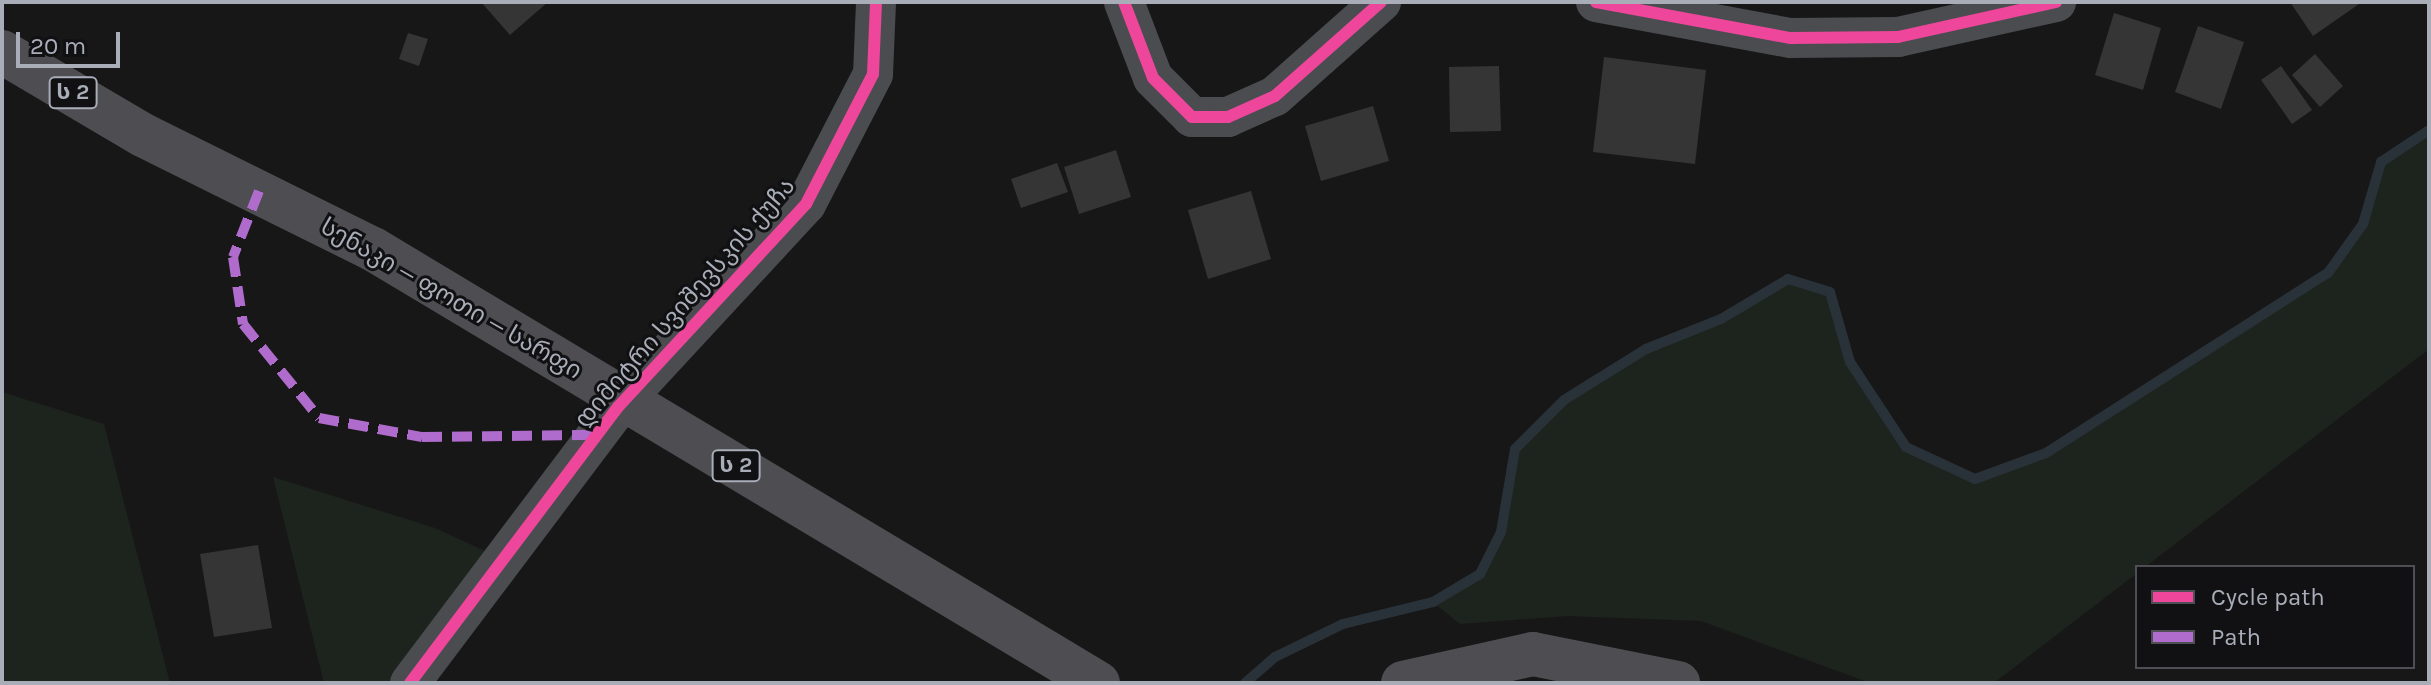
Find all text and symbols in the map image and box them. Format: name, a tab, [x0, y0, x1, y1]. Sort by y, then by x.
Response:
scale bar	[20, 16, 124, 66]
text: 20 m	[30, 32, 86, 60]
road number: ს 2	[47, 75, 99, 111]
street label: დიმიტრი სვიშევსკის ქუჩა	[569, 172, 801, 434]
street label: სენაკი — ფოთი — სარფი	[315, 212, 587, 386]
road number: ს 2	[710, 448, 762, 484]
legend	[2135, 565, 2415, 669]
text: Cycle path	[2211, 583, 2325, 611]
text: Path	[2211, 623, 2261, 651]

